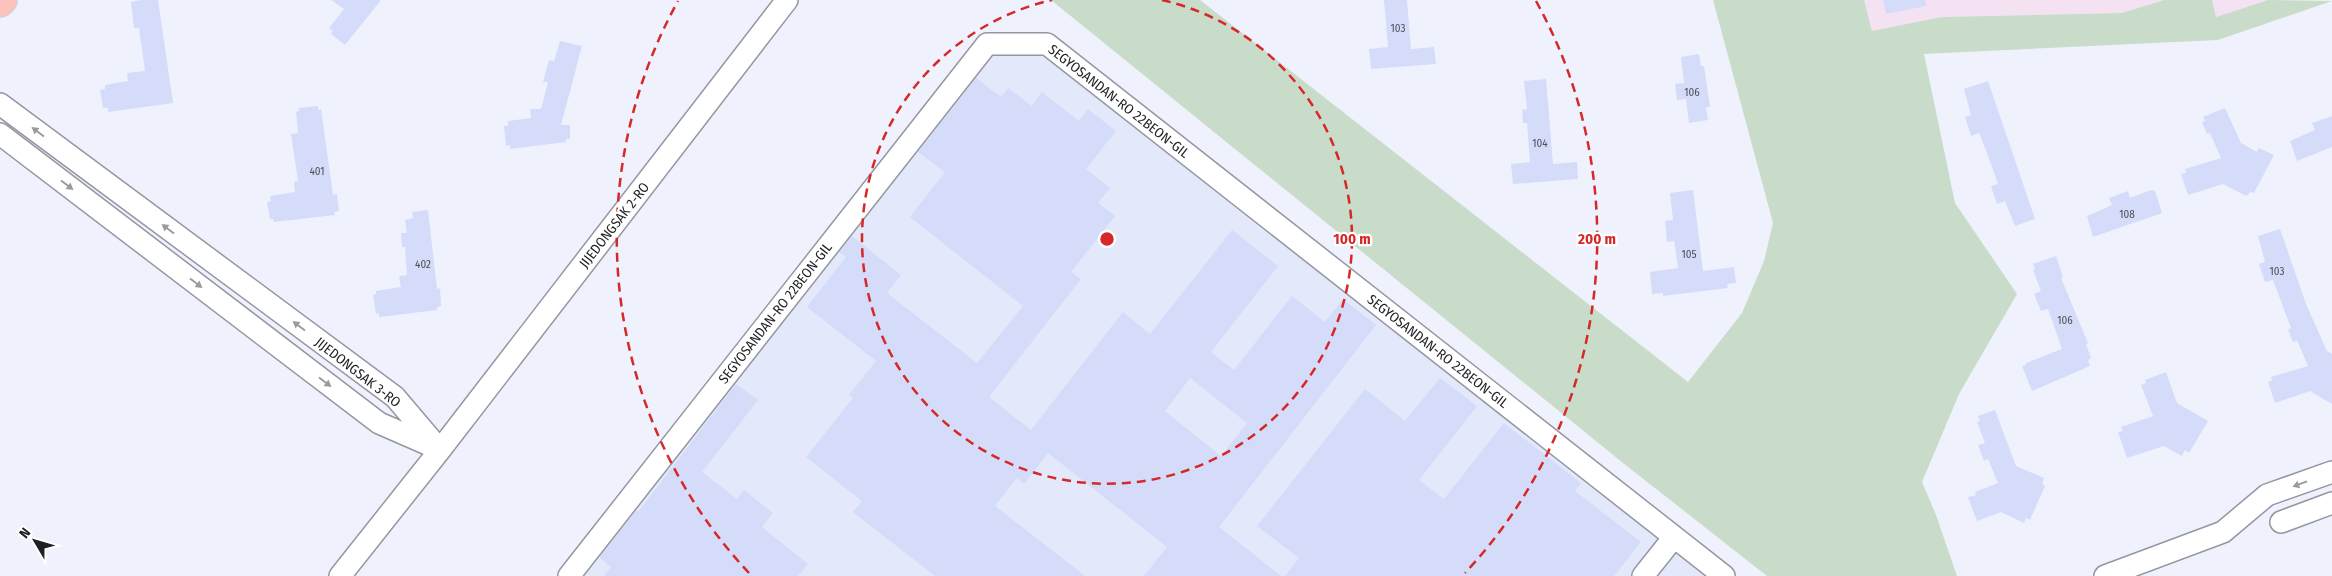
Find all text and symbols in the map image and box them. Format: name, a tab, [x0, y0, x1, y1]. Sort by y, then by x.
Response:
house number: 103	[1391, 22, 1405, 35]
street label: SEGYOSANDAN-RO 22BEON-GIL	[1045, 41, 1193, 162]
house number: 106	[1684, 86, 1700, 99]
one-way arrow	[31, 127, 45, 137]
house number: 104	[1532, 137, 1548, 150]
house number: 401	[309, 165, 325, 178]
one-way arrow	[60, 179, 73, 190]
street label: JIJEDONGSAK 2-RO	[576, 179, 653, 271]
house number: 108	[2119, 208, 2135, 221]
one-way arrow	[161, 224, 175, 234]
centre of rings	[1098, 230, 1116, 248]
text: 100 m	[1333, 230, 1371, 248]
text: 200 m	[1577, 230, 1616, 248]
street label: SEGYOSANDAN-RO 22BEON-GIL	[715, 239, 836, 387]
house number: 105	[1681, 248, 1697, 261]
house number: 402	[415, 258, 431, 271]
house number: 103	[2270, 265, 2284, 278]
one-way arrow	[189, 278, 202, 289]
street label: SEGYOSANDAN-RO 22BEON-GIL	[1364, 291, 1512, 412]
house number: 106	[2057, 314, 2073, 327]
one-way arrow	[292, 321, 306, 331]
street label: JIJEDONGSAK 3-RO	[311, 334, 404, 411]
one-way arrow	[318, 376, 331, 387]
one-way arrow	[2292, 481, 2307, 488]
north arrow	[10, 516, 60, 566]
text: N	[16, 525, 34, 542]

